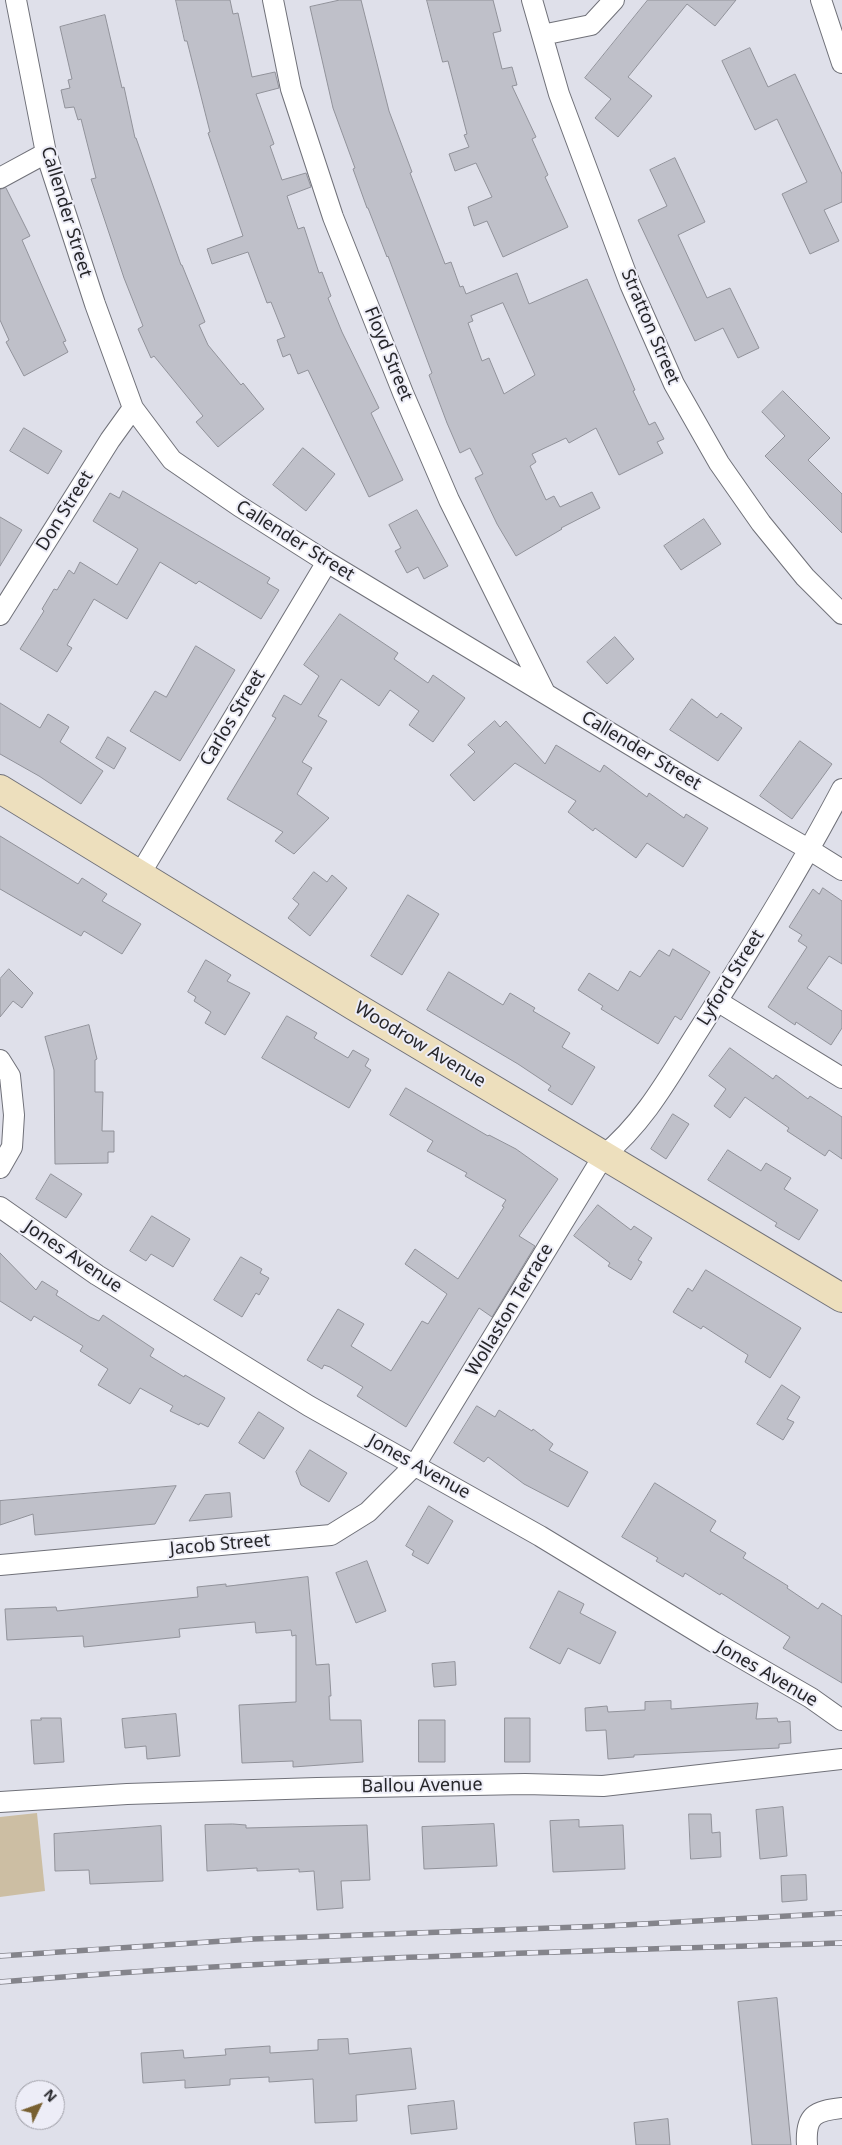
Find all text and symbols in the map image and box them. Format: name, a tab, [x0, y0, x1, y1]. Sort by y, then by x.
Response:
street label: Callender Street	[36, 144, 96, 280]
street label: Stratton Street	[616, 266, 684, 388]
street label: Floyd Street	[359, 304, 417, 404]
street label: Don Street	[32, 467, 98, 555]
street label: Callender Street	[232, 496, 358, 586]
street label: Carlos Street	[196, 666, 270, 770]
street label: Callender Street	[577, 707, 705, 795]
street label: Lyford Street	[693, 926, 769, 1030]
street label: Woodrow Avenue	[351, 997, 489, 1093]
street label: Jones Avenue	[20, 1216, 126, 1298]
street label: Wollaston Terrace	[462, 1240, 558, 1380]
street label: Jones Avenue	[364, 1430, 474, 1504]
street label: Jacob Street	[169, 1530, 271, 1560]
street label: Jones Avenue	[712, 1636, 822, 1712]
street label: Ballou Avenue	[361, 1774, 483, 1798]
north arrow	[15, 2080, 65, 2130]
text: N	[40, 2085, 62, 2106]

